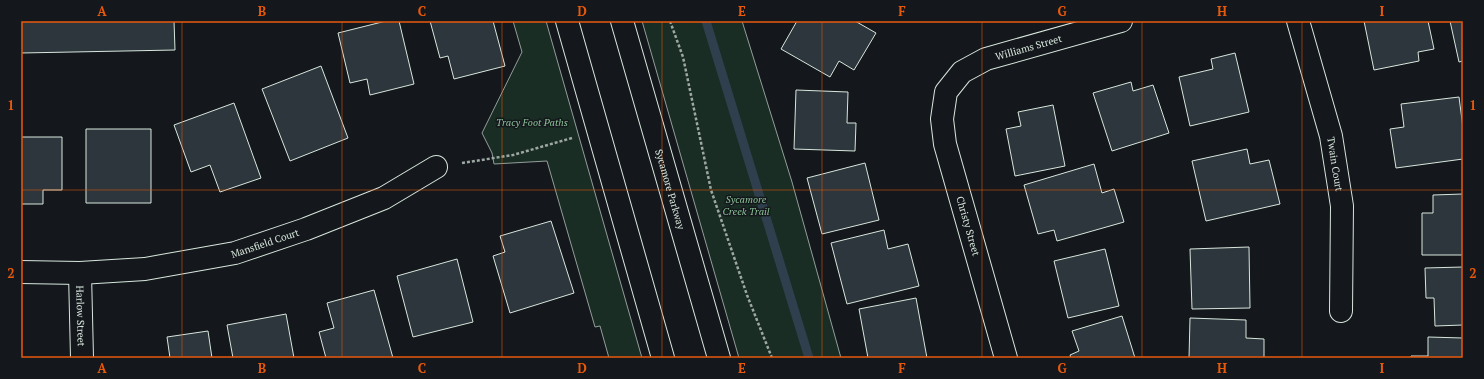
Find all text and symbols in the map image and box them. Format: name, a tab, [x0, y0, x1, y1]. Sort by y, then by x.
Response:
text: A	[97, 2, 107, 20]
text: B	[258, 2, 266, 20]
text: C	[418, 2, 426, 20]
text: D	[577, 2, 587, 20]
text: E	[738, 2, 746, 20]
text: F	[898, 2, 906, 20]
text: G	[1057, 2, 1067, 20]
text: H	[1217, 2, 1227, 20]
text: I	[1380, 2, 1385, 20]
street label: Williams Street	[994, 31, 1063, 63]
text: 1	[7, 96, 15, 114]
text: 1	[1469, 96, 1477, 114]
park label: Tracy Foot Paths	[496, 116, 568, 129]
street label: Twain Court	[1325, 136, 1346, 192]
street label: Sycamore Parkway	[653, 148, 688, 232]
park label: Sycamore Creek Trail	[722, 193, 770, 218]
street label: Christy Street	[953, 195, 983, 258]
street label: Mansfield Court	[229, 225, 301, 260]
text: 2	[7, 264, 15, 282]
text: 2	[1469, 264, 1477, 282]
street label: Harlow Street	[74, 285, 88, 347]
text: A	[97, 359, 107, 377]
text: B	[258, 359, 266, 377]
text: C	[418, 359, 426, 377]
text: D	[577, 359, 587, 377]
text: E	[738, 359, 746, 377]
text: F	[898, 359, 906, 377]
text: G	[1057, 359, 1067, 377]
text: H	[1217, 359, 1227, 377]
text: I	[1380, 359, 1385, 377]

